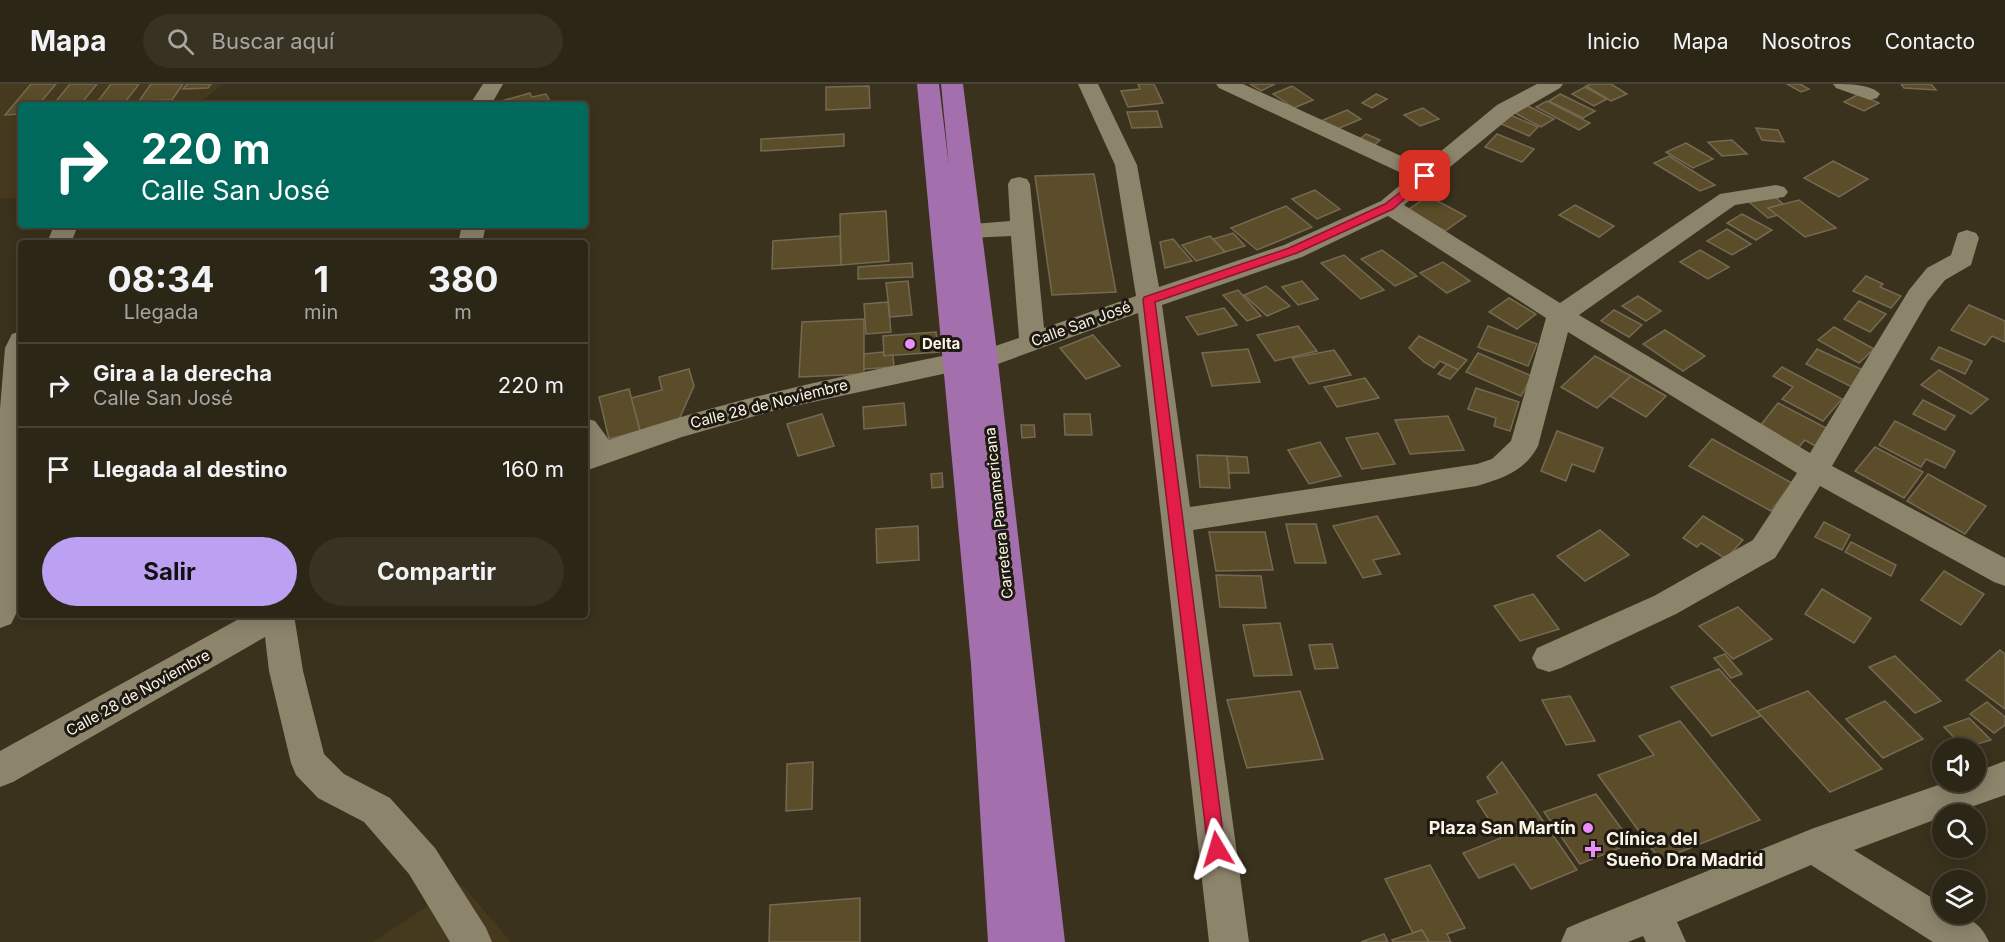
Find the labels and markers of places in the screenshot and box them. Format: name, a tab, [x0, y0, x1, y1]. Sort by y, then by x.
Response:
pin	[1399, 150, 1450, 201]
place label: Delta	[922, 334, 960, 353]
marker: Delta	[903, 337, 917, 351]
place label: Plaza San Martín	[1429, 817, 1576, 838]
marker: Plaza San Martín	[1581, 821, 1595, 835]
place label: Clínica del Sueño Dra Madrid	[1606, 828, 1763, 870]
marker: Clínica del Sueño Dra Madrid	[1584, 840, 1602, 858]

